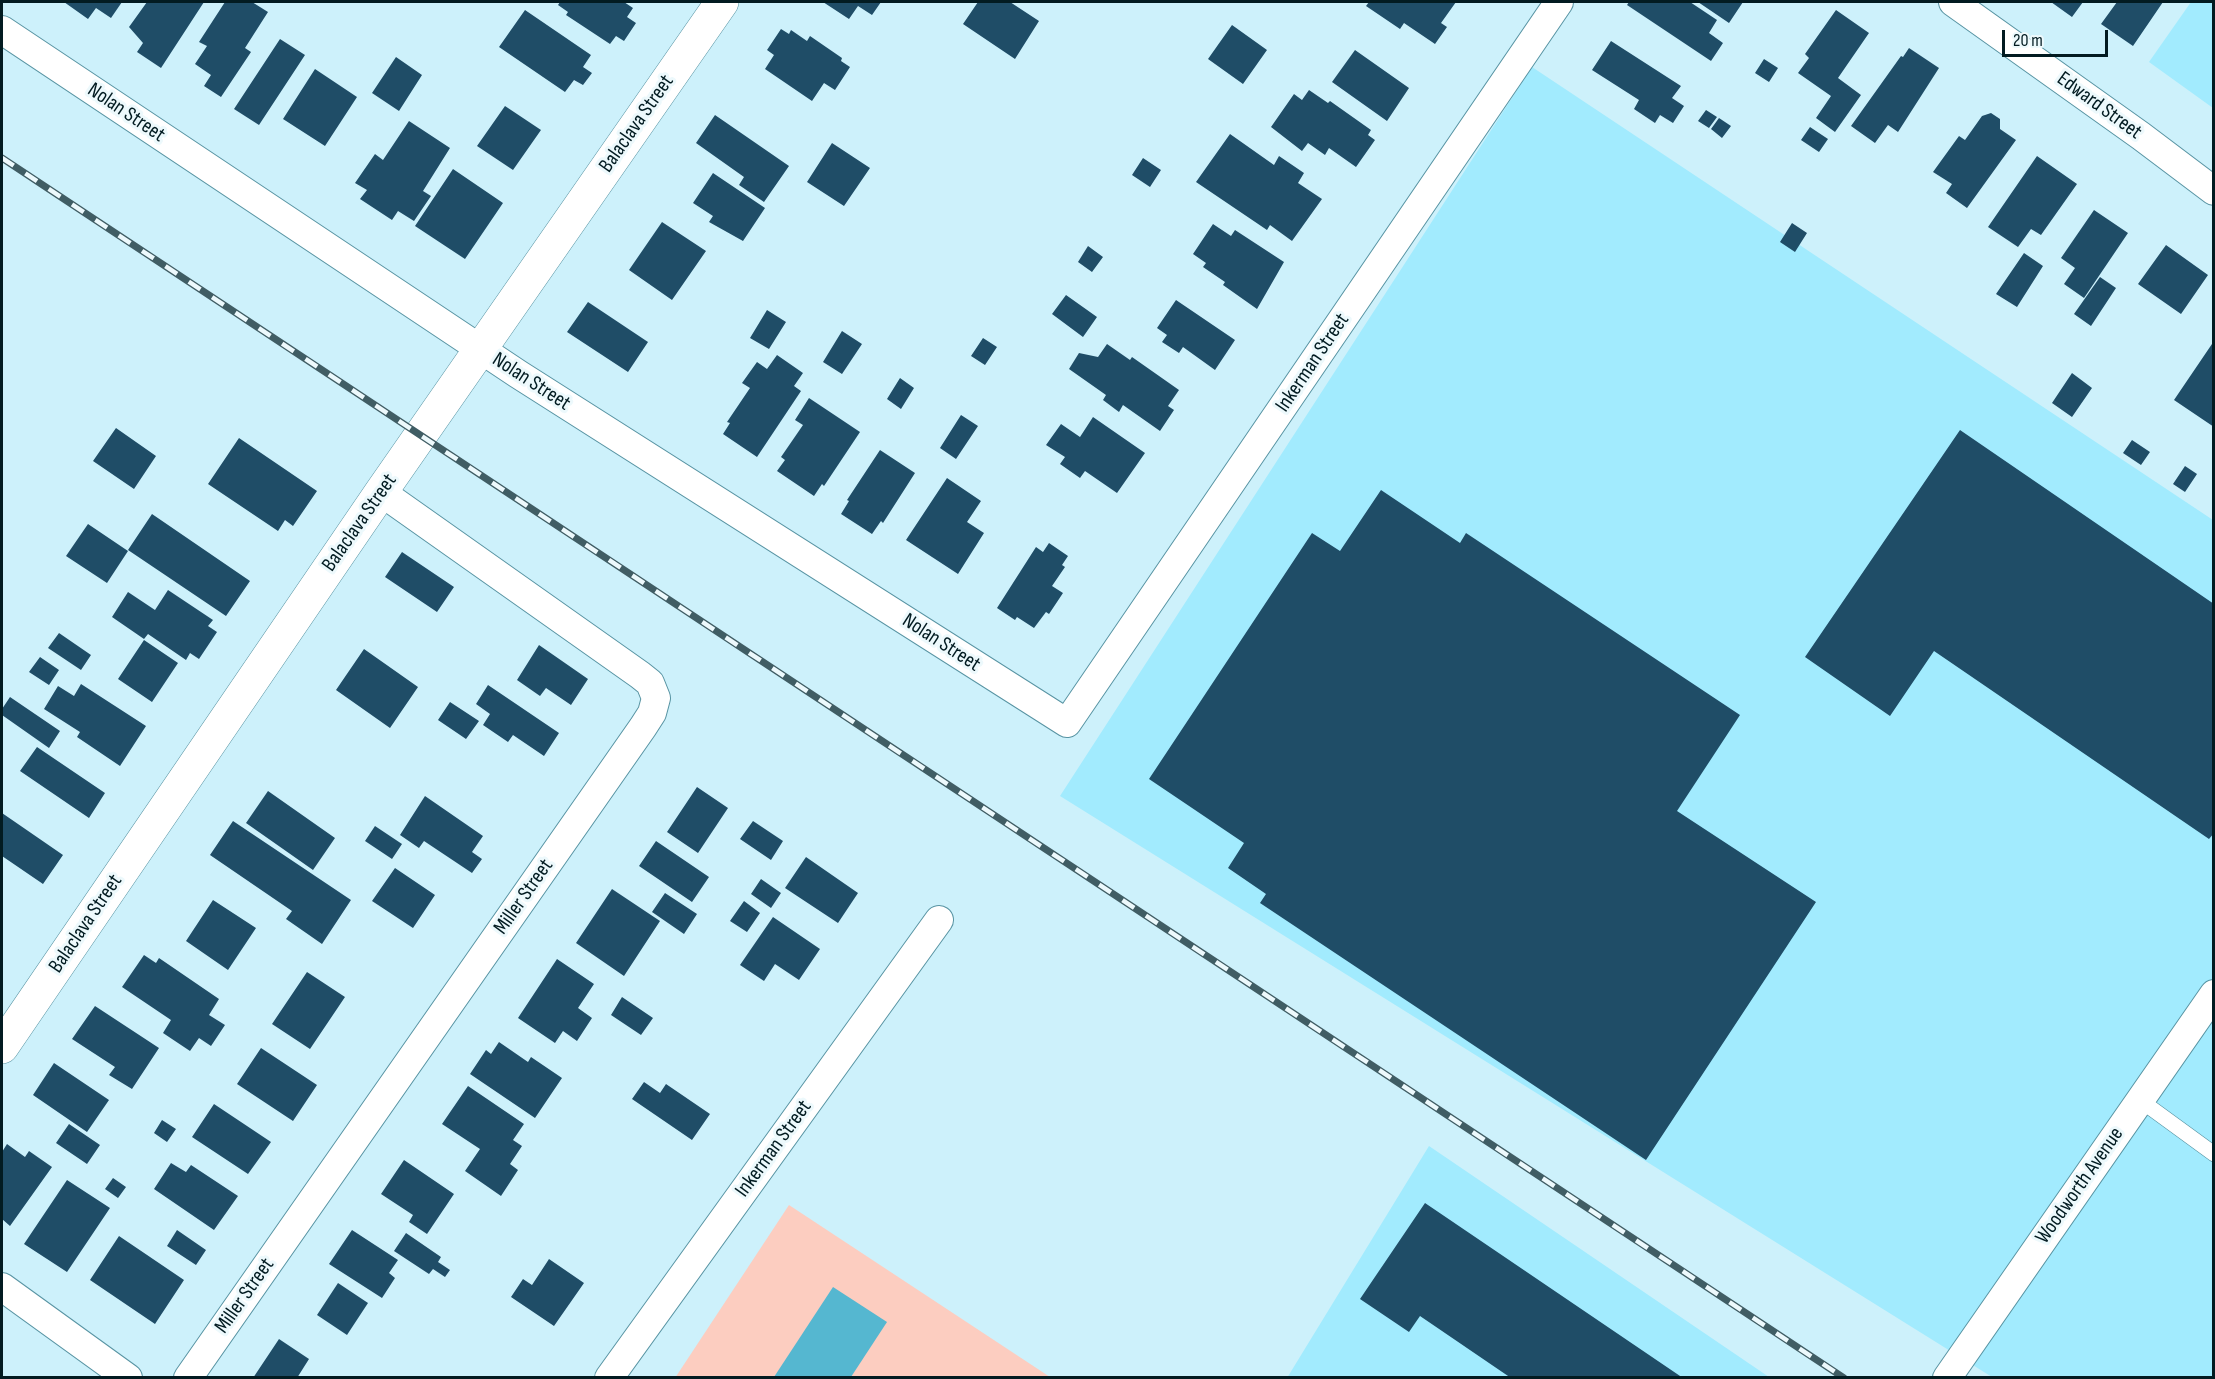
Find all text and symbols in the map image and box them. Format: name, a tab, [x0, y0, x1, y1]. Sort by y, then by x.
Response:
scale bar	[2005, 18, 2112, 56]
text: 20 m	[2013, 30, 2043, 51]
street label: Edward Street	[2052, 67, 2146, 145]
street label: Balaclava Street	[594, 70, 680, 178]
street label: Nolan Street	[82, 78, 170, 148]
street label: Inkerman Street	[1271, 309, 1355, 417]
street label: Nolan Street	[487, 347, 575, 417]
street label: Balaclava Street	[317, 469, 403, 577]
street label: Nolan Street	[897, 608, 985, 678]
street label: Miller Street	[489, 854, 559, 940]
street label: Balaclava Street	[44, 870, 128, 978]
street label: Inkerman Street	[730, 1096, 818, 1202]
street label: Woodworth Avenue	[2031, 1123, 2129, 1249]
street label: Miller Street	[210, 1253, 280, 1339]

